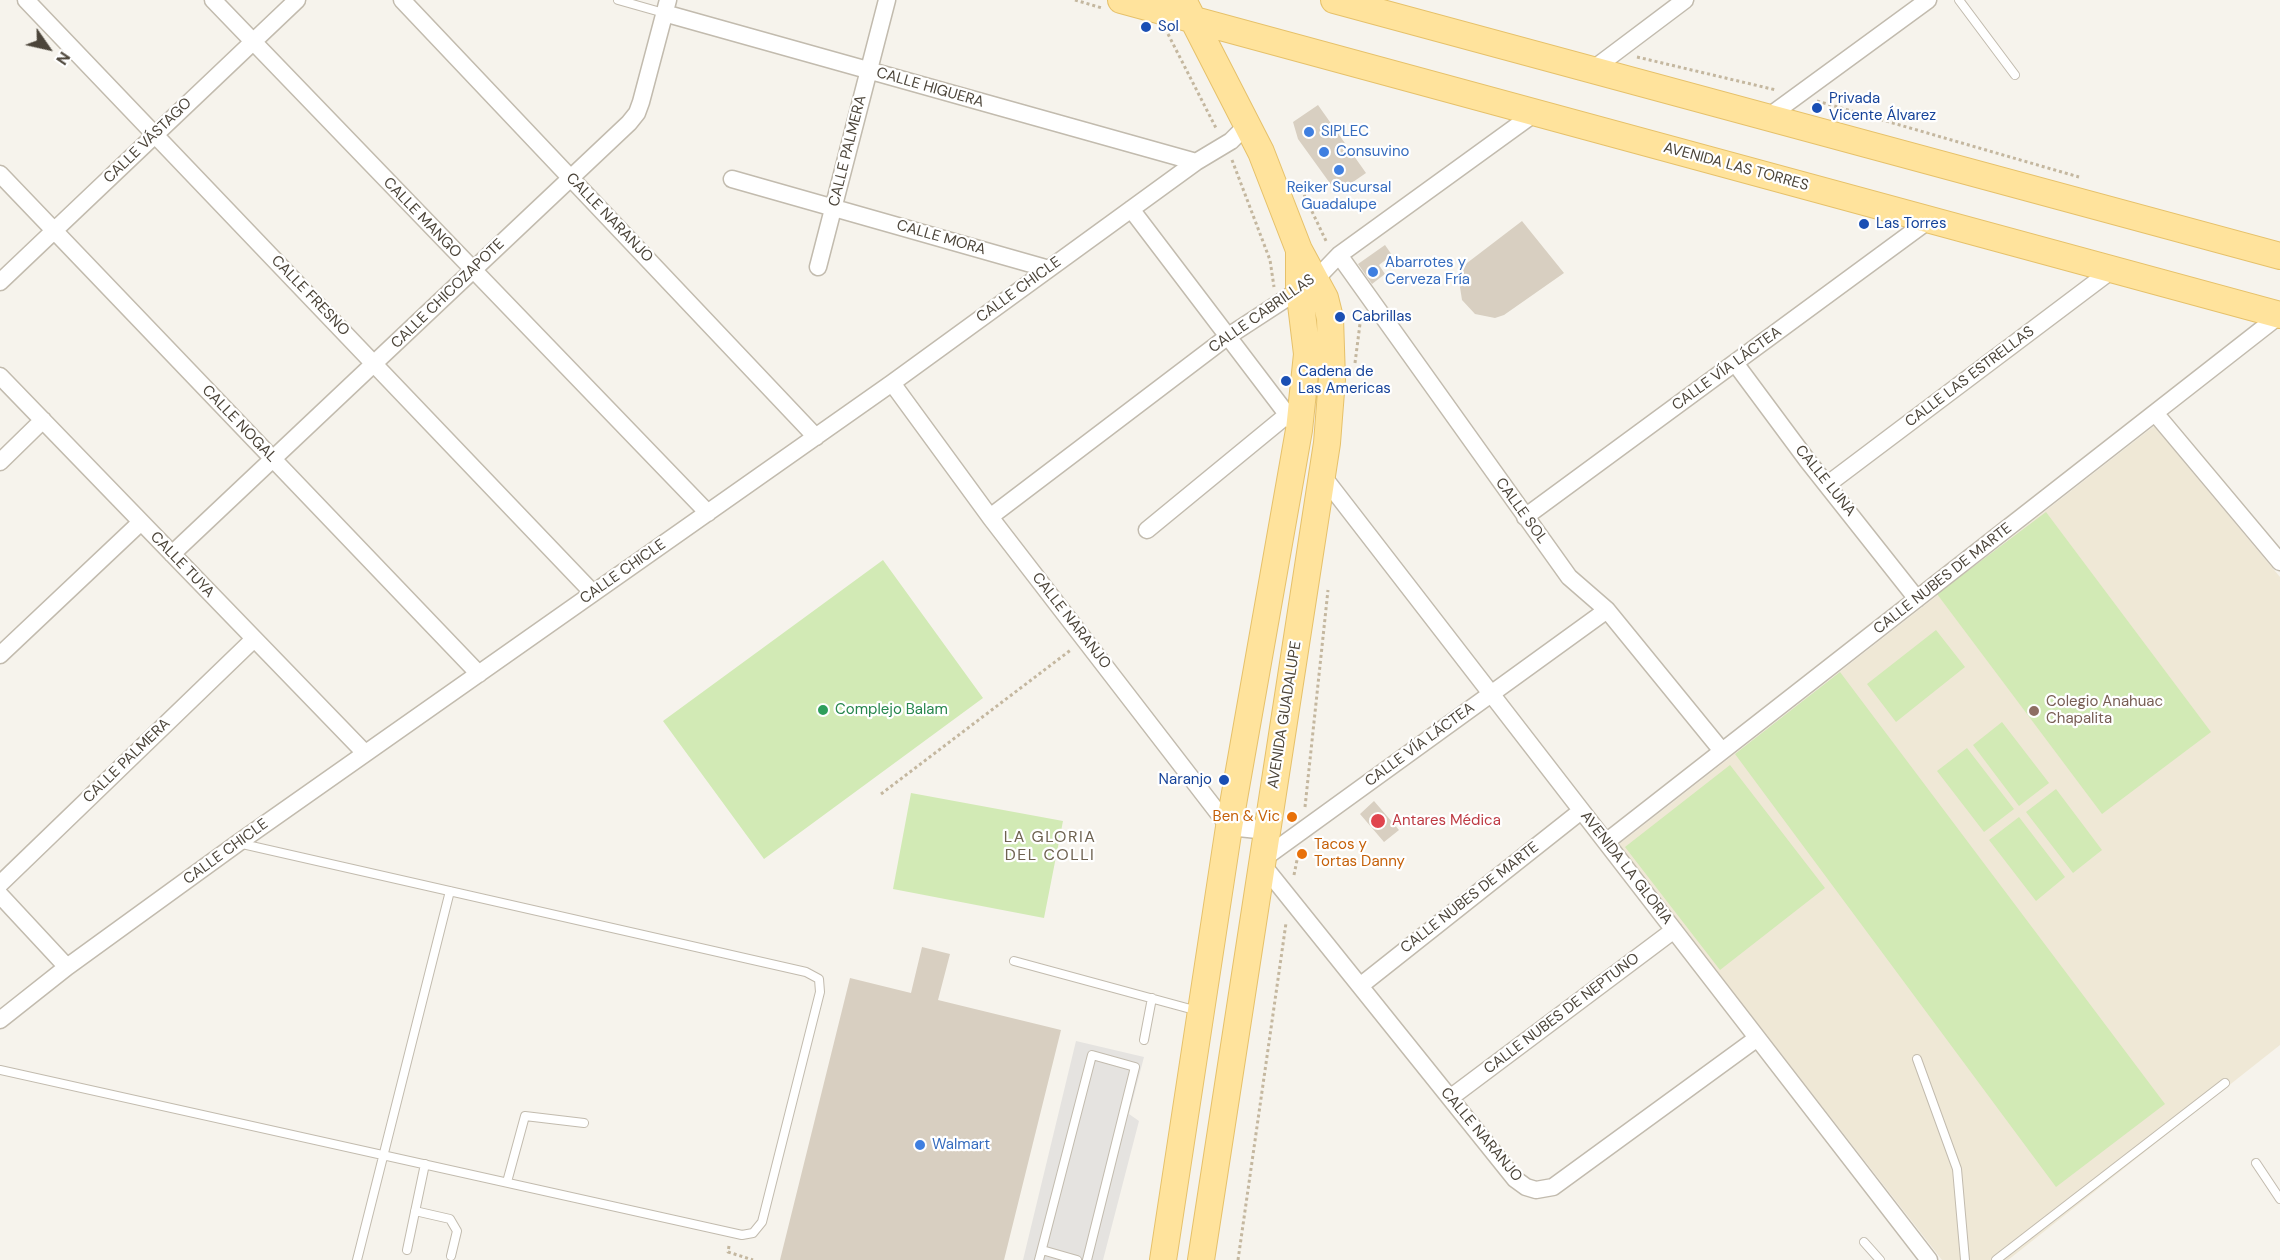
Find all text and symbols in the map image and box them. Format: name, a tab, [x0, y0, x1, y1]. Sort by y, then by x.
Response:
north arrow	[18, 18, 78, 78]
place label: Sol	[1158, 18, 1179, 36]
marker: Sol	[1139, 20, 1153, 34]
text: N	[51, 48, 75, 69]
street label: CALLE HIGUERA	[874, 64, 986, 112]
place label: Privada Vicente Álvarez	[1829, 90, 1936, 125]
street label: CALLE VÁSTAGO	[100, 94, 196, 188]
street label: CALLE PALMERA	[825, 94, 871, 208]
marker: Privada Vicente Álvarez	[1810, 101, 1824, 115]
place label: SIPLEC	[1321, 123, 1369, 141]
marker: SIPLEC	[1302, 125, 1316, 139]
street label: AVENIDA LAS TORRES	[1661, 139, 1811, 195]
place label: Consuvino	[1336, 143, 1409, 161]
marker: Consuvino	[1317, 145, 1331, 159]
marker: Reiker Sucursal Guadalupe	[1332, 163, 1346, 177]
street label: CALLE NARANJO	[562, 170, 656, 266]
street label: CALLE MANGO	[379, 174, 465, 262]
place label: Reiker Sucursal Guadalupe	[1287, 179, 1391, 214]
place label: Las Torres	[1876, 215, 1946, 233]
street label: CALLE MORA	[894, 217, 988, 259]
marker: Las Torres	[1857, 217, 1871, 231]
street label: CALLE CHICOZAPOTE	[388, 235, 508, 353]
street label: CALLE FRESNO	[267, 252, 353, 340]
street label: CALLE CHICLE	[973, 253, 1065, 327]
place label: Abarrotes y Cerveza Fría	[1385, 254, 1470, 289]
marker: Abarrotes y Cerveza Fría	[1366, 265, 1380, 279]
street label: CALLE CABRILLAS	[1206, 271, 1318, 357]
place label: Cabrillas	[1352, 308, 1412, 326]
marker: Cabrillas	[1333, 310, 1347, 324]
street label: CALLE VÍA LÁCTEA	[1669, 323, 1785, 415]
street label: CALLE LAS ESTRELLAS	[1902, 323, 2038, 431]
place label: Cadena de Las Americas	[1298, 363, 1391, 398]
marker: Cadena de Las Americas	[1279, 374, 1293, 388]
street label: CALLE NOGAL	[198, 382, 280, 466]
street label: CALLE LUNA	[1791, 442, 1859, 520]
street label: CALLE SOL	[1491, 475, 1551, 547]
street label: CALLE NUBES DE MARTE	[1870, 519, 2016, 639]
street label: CALLE TUYA	[146, 528, 218, 602]
street label: CALLE CHICLE	[577, 536, 669, 608]
street label: CALLE NARANJO	[1028, 569, 1114, 673]
street label: AVENIDA GUADALUPE	[1264, 640, 1306, 790]
place label: Colegio Anahuac Chapalita	[2046, 693, 2163, 728]
street label: CALLE VÍA LÁCTEA	[1362, 699, 1478, 791]
place label: Complejo Balam	[835, 701, 948, 719]
marker: Complejo Balam	[816, 703, 830, 717]
marker: Colegio Anahuac Chapalita	[2027, 704, 2041, 718]
street label: CALLE PALMERA	[80, 715, 174, 807]
place label: Naranjo	[1159, 771, 1212, 789]
marker: Naranjo	[1217, 773, 1231, 787]
place label: Ben & Vic	[1213, 808, 1280, 826]
street label: AVENIDA LA GLORIA	[1576, 808, 1676, 928]
marker: Ben & Vic	[1285, 810, 1299, 824]
marker: Antares Médica	[1369, 812, 1387, 830]
place label: Antares Médica	[1392, 812, 1501, 830]
street label: CALLE CHICLE	[180, 815, 272, 889]
district label: LA GLORIA DEL COLLI	[1004, 828, 1096, 866]
place label: Tacos y Tortas Danny	[1314, 836, 1405, 871]
street label: CALLE NUBES DE MARTE	[1397, 838, 1543, 958]
marker: Tacos y Tortas Danny	[1295, 847, 1309, 861]
street label: CALLE NUBES DE NEPTUNO	[1481, 950, 1643, 1078]
street label: CALLE NARANJO	[1436, 1084, 1526, 1186]
place label: Walmart	[932, 1136, 990, 1154]
marker: Walmart	[913, 1138, 927, 1152]

